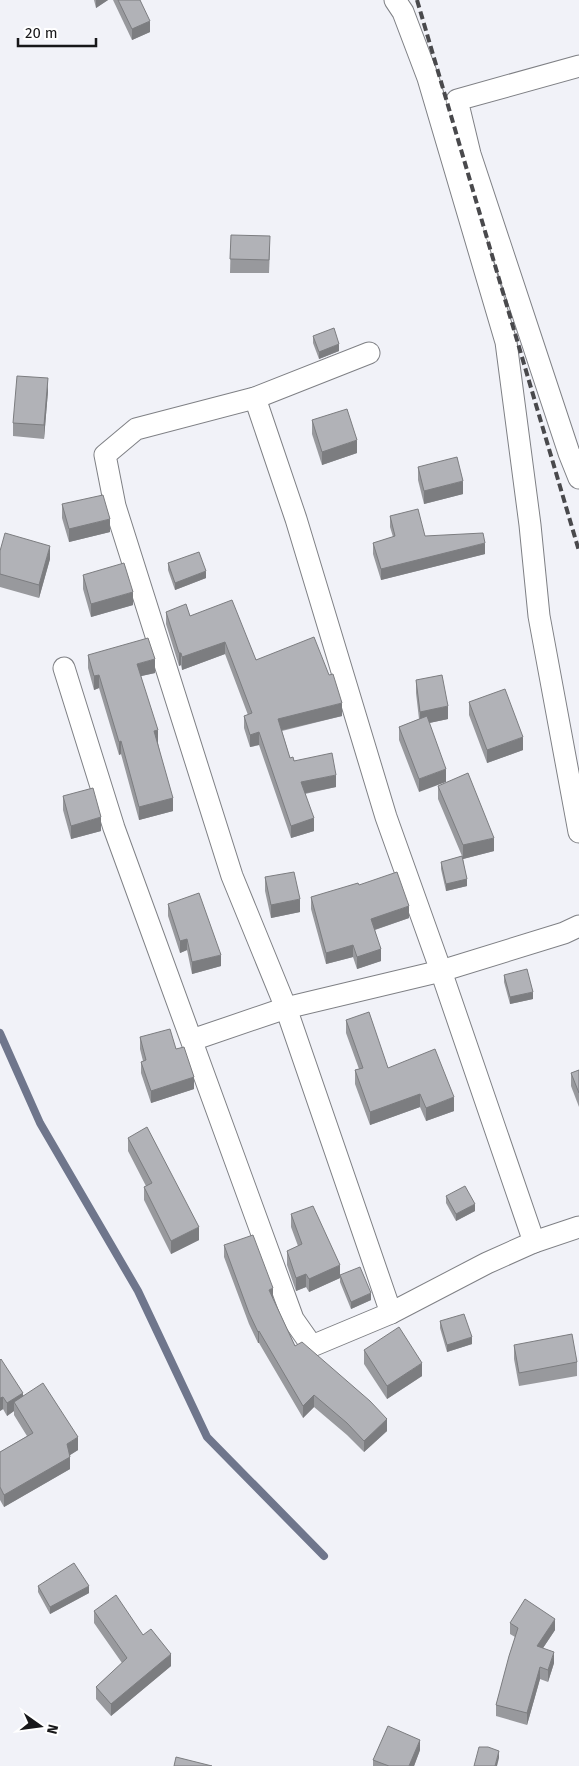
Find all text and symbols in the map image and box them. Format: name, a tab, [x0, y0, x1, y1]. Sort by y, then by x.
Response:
scale bar	[18, 15, 95, 47]
text: 20 m	[25, 24, 58, 42]
north arrow	[15, 1701, 65, 1751]
text: N	[43, 1722, 62, 1736]

